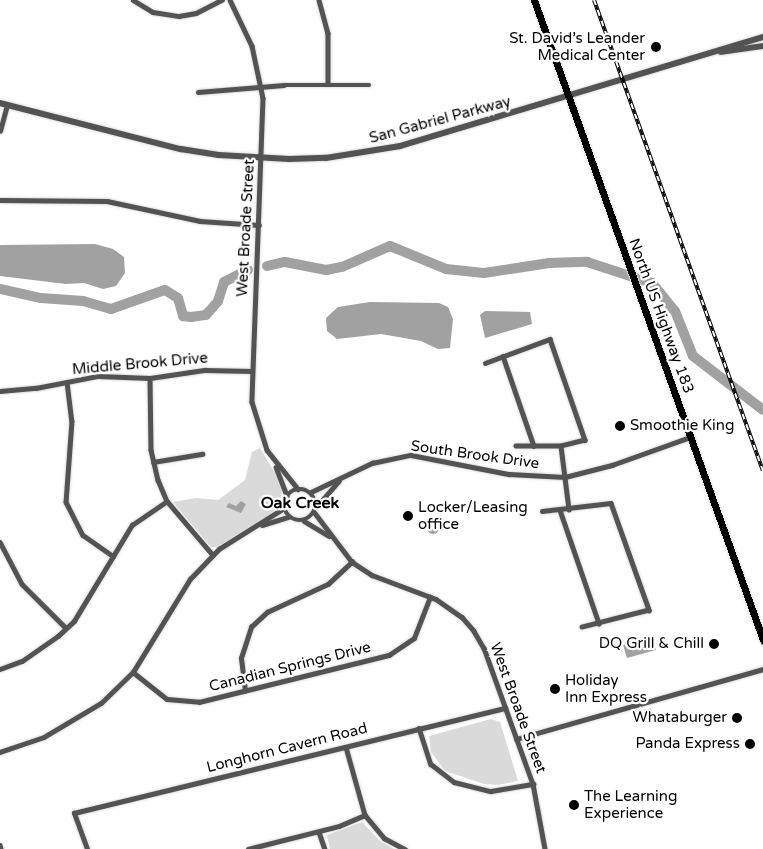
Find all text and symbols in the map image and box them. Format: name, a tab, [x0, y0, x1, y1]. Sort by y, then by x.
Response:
place label: St. David’s Leander Medical Center	[509, 29, 645, 64]
marker: St. David’s Leander Medical Center	[649, 40, 663, 54]
street label: San Gabriel Parkway	[367, 92, 513, 148]
street label: West Broade Street	[233, 159, 259, 297]
street label: North US Highway 183	[625, 236, 697, 396]
street label: Middle Brook Drive	[71, 349, 209, 379]
place label: Smoothie King	[630, 417, 734, 435]
marker: Smoothie King	[614, 420, 626, 432]
street label: South Brook Drive	[410, 437, 540, 473]
district label: Oak Creek	[261, 493, 339, 513]
place label: Locker/Leasing office	[418, 498, 528, 533]
marker: Locker/Leasing office	[402, 510, 414, 522]
place label: DQ Grill & Chill	[599, 635, 704, 653]
street label: Canadian Springs Drive	[207, 638, 373, 696]
marker: DQ Grill & Chill	[708, 638, 720, 650]
street label: West Broade Street	[486, 640, 550, 776]
place label: Holiday Inn Express	[565, 671, 647, 706]
marker: Holiday Inn Express	[549, 683, 561, 695]
place label: Whataburger	[632, 709, 727, 727]
marker: Whataburger	[731, 712, 743, 724]
street label: Longhorn Cavern Road	[205, 719, 369, 777]
place label: Panda Express	[635, 735, 740, 753]
marker: Panda Express	[744, 738, 756, 750]
place label: The Learning Experience	[584, 787, 677, 822]
marker: The Learning Experience	[568, 799, 580, 811]

